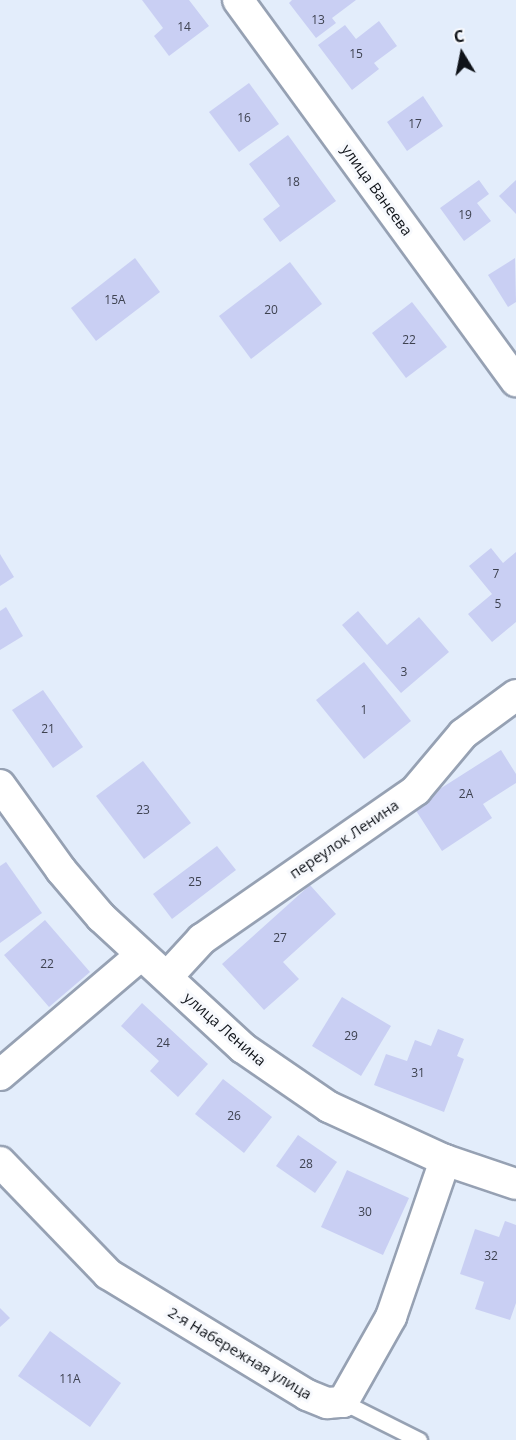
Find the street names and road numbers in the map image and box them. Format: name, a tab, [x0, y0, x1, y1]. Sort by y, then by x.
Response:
street label: улица Ванеева	[338, 141, 416, 239]
street label: переулок Ленина	[286, 796, 402, 882]
street label: улица Ленина	[180, 988, 270, 1070]
street label: 2-я Набережная улица	[165, 1303, 315, 1403]

